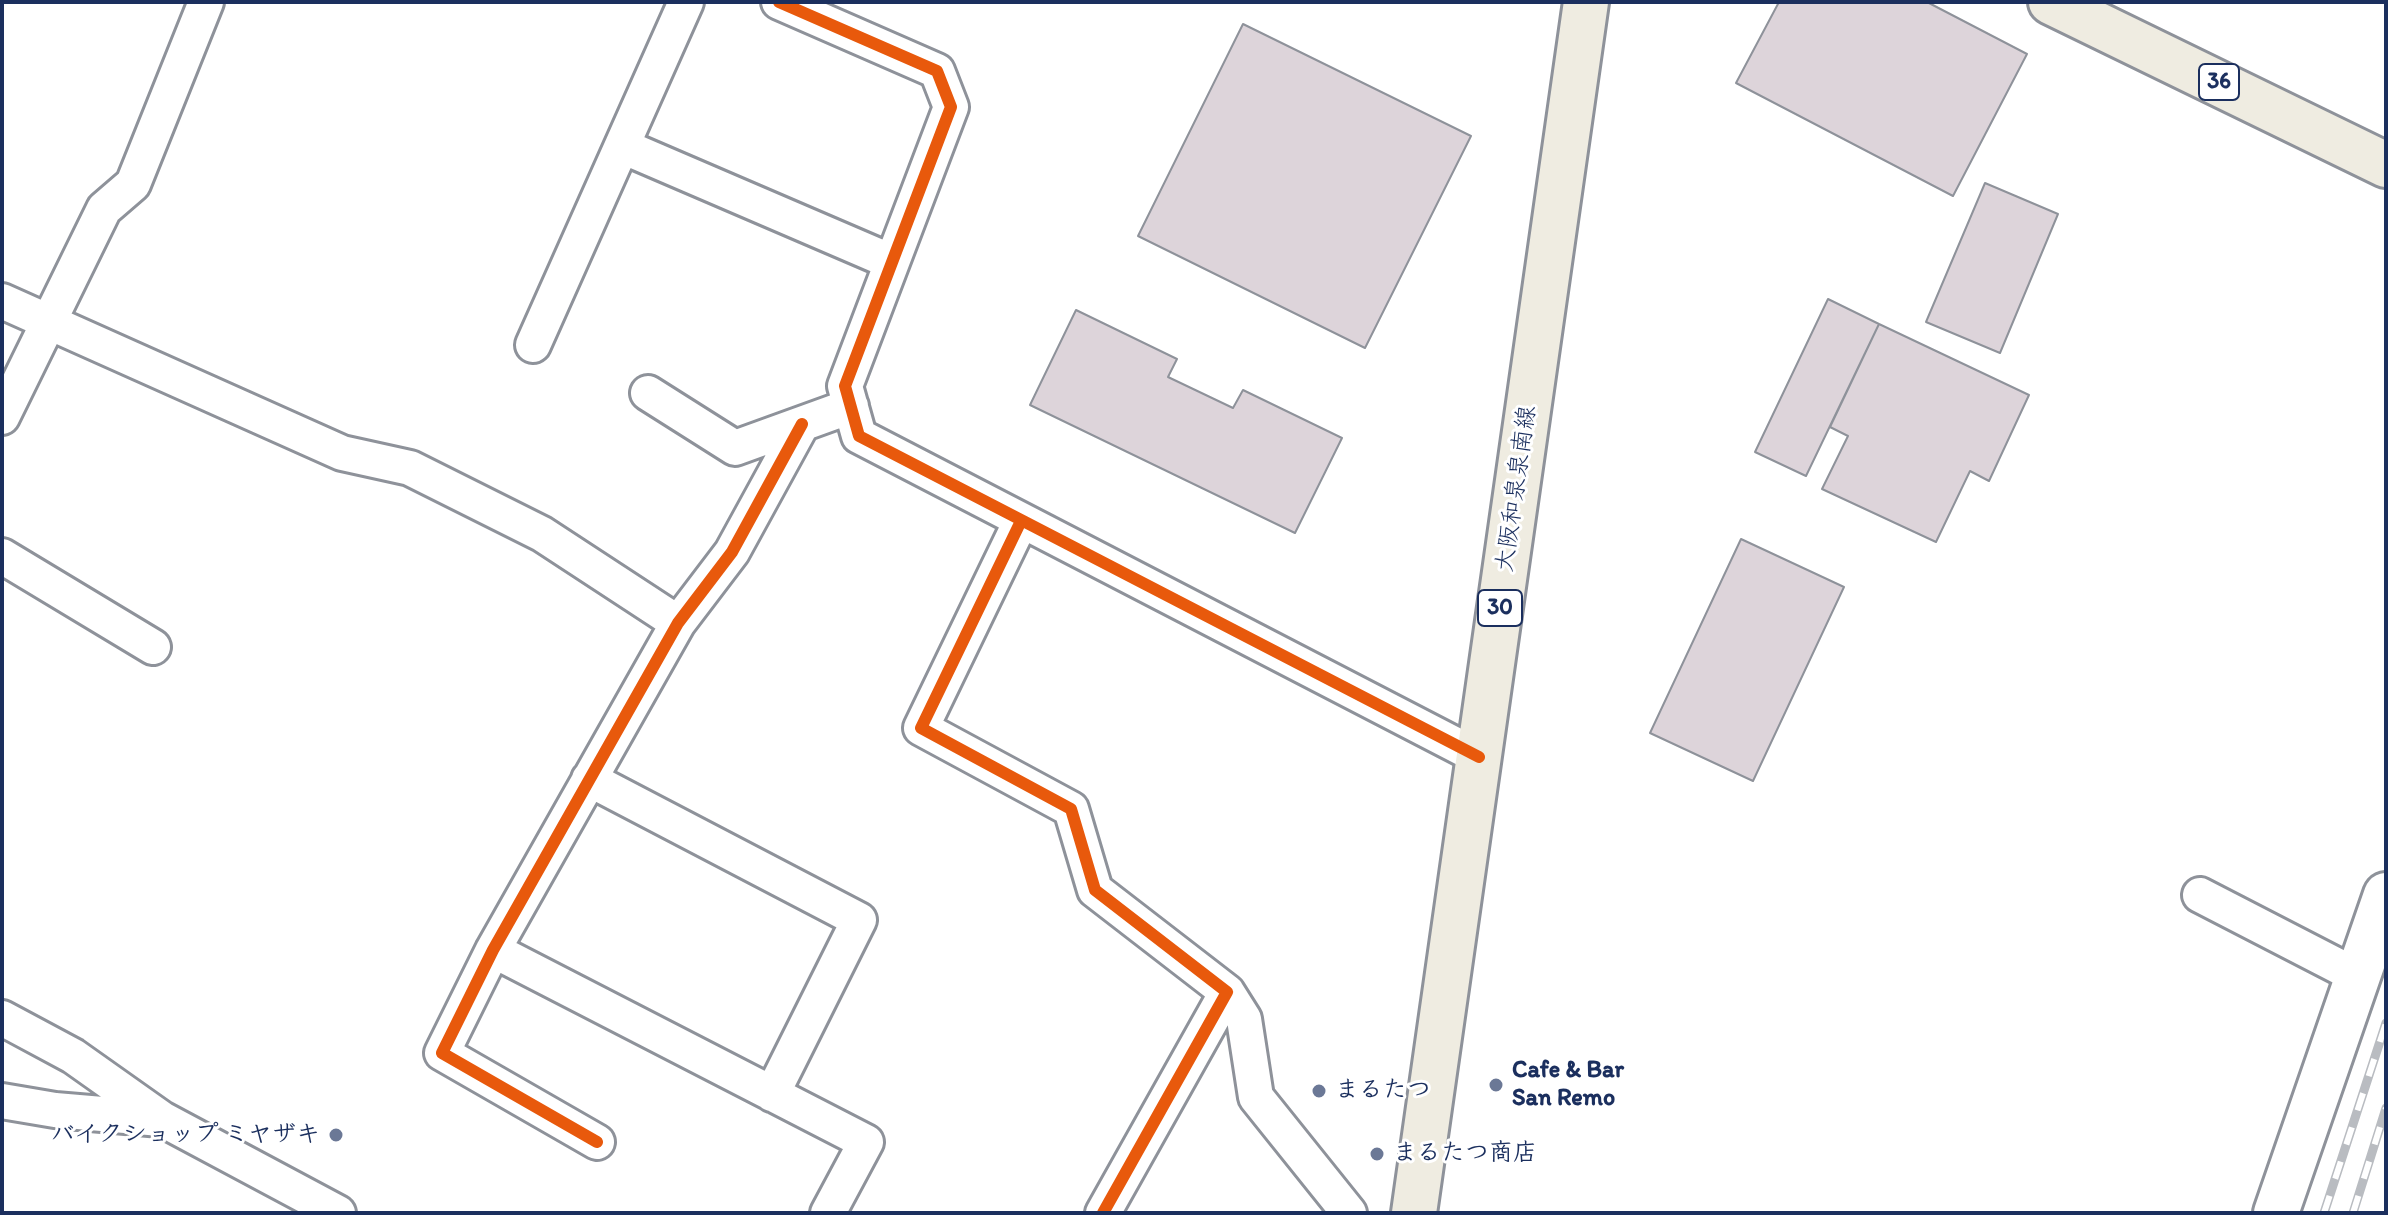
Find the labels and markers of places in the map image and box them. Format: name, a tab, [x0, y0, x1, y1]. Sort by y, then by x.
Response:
place label: Cafe & Bar San Remo	[1512, 1057, 1624, 1113]
marker: Cafe & Bar San Remo	[1487, 1076, 1505, 1094]
place label: まるたつ	[1335, 1077, 1431, 1105]
marker: まるたつ	[1310, 1082, 1328, 1100]
place label: バイクショップ ミヤザキ	[51, 1121, 320, 1149]
marker: バイクショップ ミヤザキ	[327, 1126, 345, 1144]
place label: まるたつ商店	[1393, 1140, 1537, 1168]
marker: まるたつ商店	[1368, 1145, 1386, 1163]

